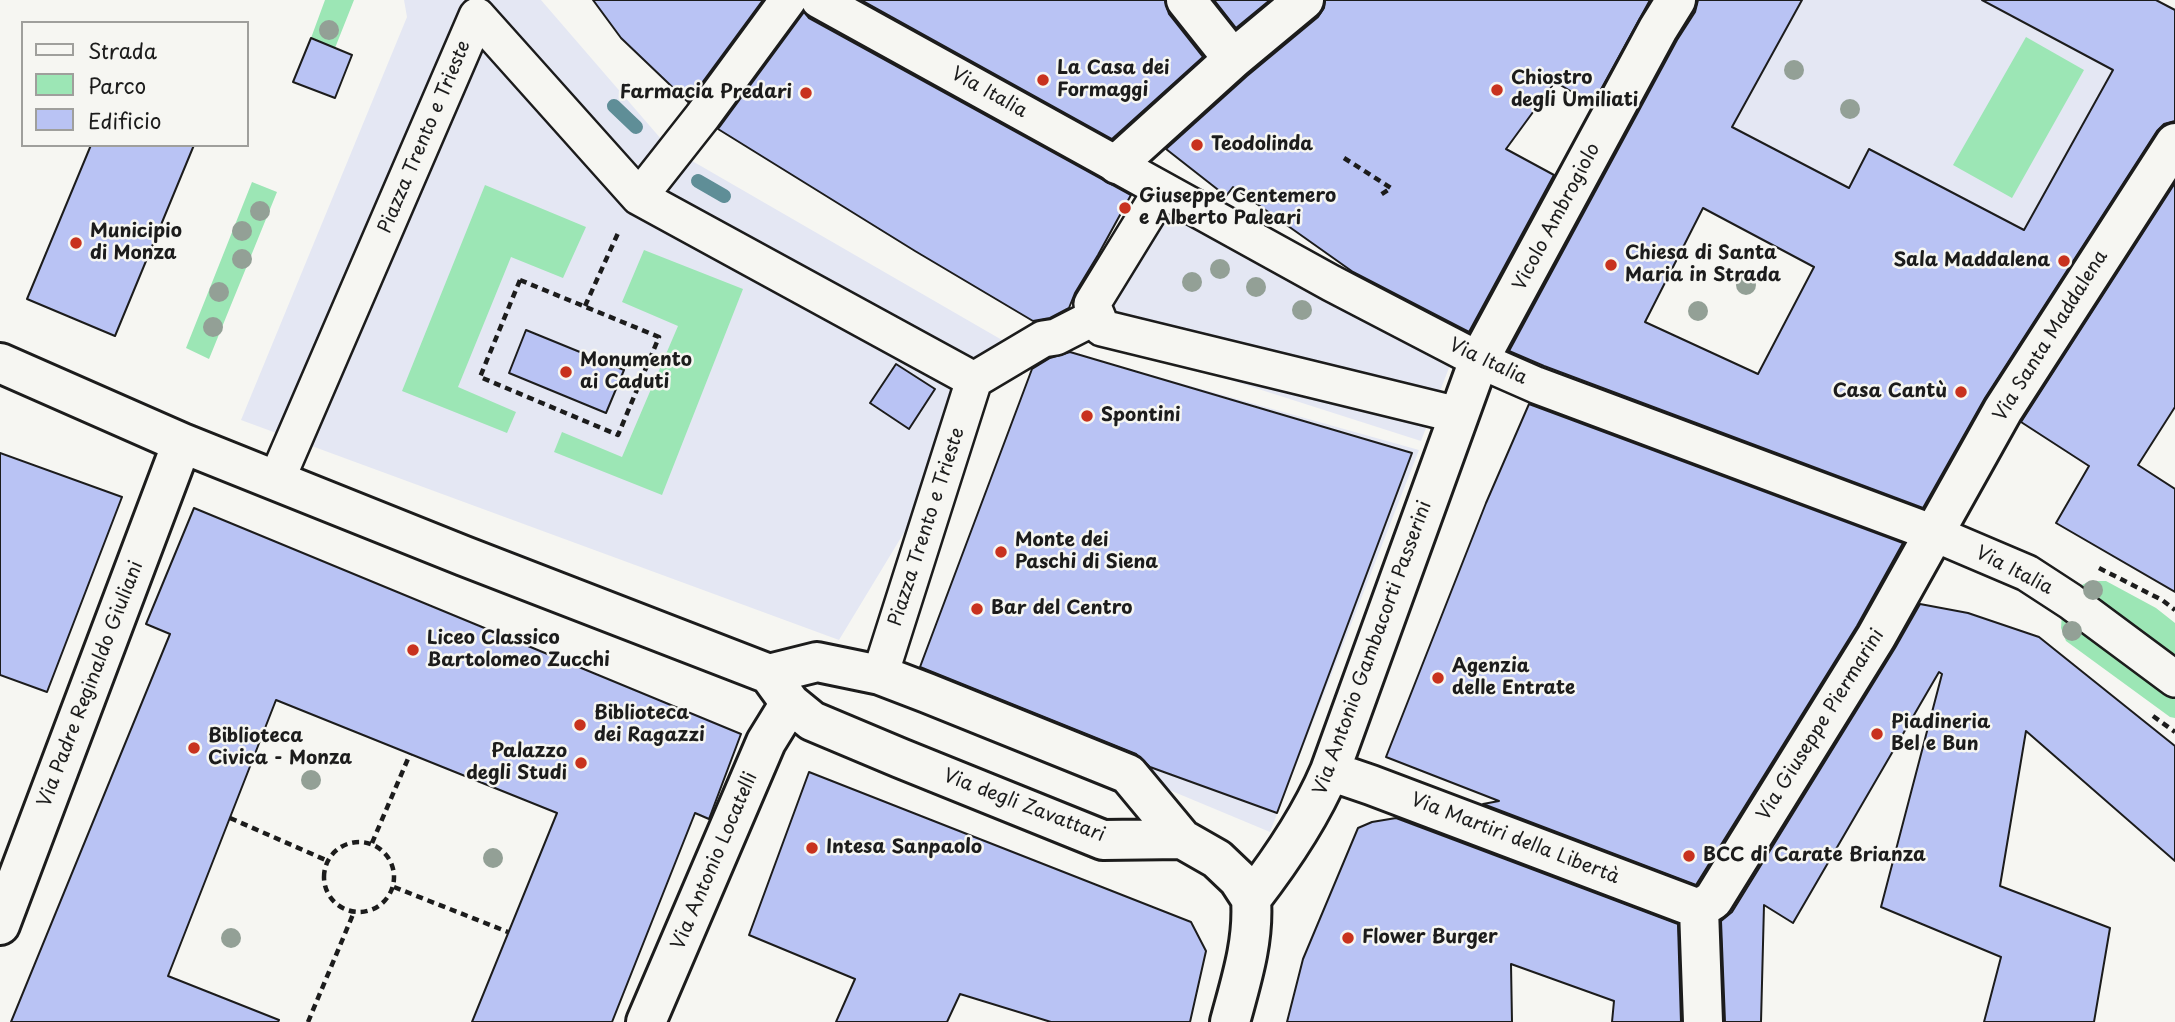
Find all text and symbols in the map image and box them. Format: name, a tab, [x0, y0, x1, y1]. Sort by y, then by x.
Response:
legend	[21, 21, 248, 147]
text: Strada	[88, 34, 157, 66]
street label: Piazza Trento e Trieste	[374, 37, 476, 237]
place label: La Casa dei Formaggi	[1057, 58, 1169, 102]
street label: Via Italia	[947, 63, 1031, 123]
place label: Chiostro degli Umiliati	[1511, 68, 1638, 112]
text: Parco	[88, 69, 146, 101]
marker: La Casa dei Formaggi	[1035, 72, 1051, 88]
place label: Farmacia Predari	[620, 82, 792, 104]
marker: Chiostro degli Umiliati	[1489, 82, 1505, 98]
marker: Farmacia Predari	[798, 85, 814, 101]
text: Edificio	[88, 104, 161, 136]
place label: Teodolinda	[1211, 134, 1313, 156]
marker: Teodolinda	[1189, 137, 1205, 153]
street label: Vicolo Ambrogiolo	[1509, 139, 1605, 295]
place label: Giuseppe Centemero e Alberto Paleari	[1139, 186, 1336, 230]
marker: Giuseppe Centemero e Alberto Paleari	[1117, 200, 1133, 216]
place label: Municipio di Monza	[90, 221, 182, 265]
marker: Municipio di Monza	[68, 235, 84, 251]
place label: Chiesa di Santa Maria in Strada	[1625, 243, 1781, 287]
street label: Via Santa Maddalena	[1989, 246, 2113, 426]
place label: Sala Maddalena	[1893, 250, 2050, 272]
marker: Sala Maddalena	[2056, 253, 2072, 269]
marker: Chiesa di Santa Maria in Strada	[1603, 257, 1619, 273]
street label: Via Italia	[1445, 334, 1531, 390]
place label: Monumento ai Caduti	[580, 350, 692, 394]
marker: Monumento ai Caduti	[558, 364, 574, 380]
place label: Casa Cantù	[1833, 381, 1947, 403]
marker: Casa Cantù	[1953, 384, 1969, 400]
place label: Spontini	[1101, 405, 1180, 427]
marker: Spontini	[1079, 408, 1095, 424]
street label: Piazza Trento e Trieste	[884, 425, 970, 629]
street label: Via Antonio Gambacorti Passerini	[1309, 498, 1437, 798]
place label: Monte dei Paschi di Siena	[1015, 530, 1158, 574]
street label: Via Italia	[1972, 542, 2056, 600]
marker: Monte dei Paschi di Siena	[993, 544, 1009, 560]
street label: Via Padre Reginaldo Giuliani	[34, 558, 148, 810]
place label: Bar del Centro	[991, 598, 1132, 620]
marker: Bar del Centro	[969, 601, 985, 617]
street label: Via Giuseppe Piermarini	[1753, 625, 1889, 825]
place label: Liceo Classico Bartolomeo Zucchi	[427, 628, 610, 672]
marker: Liceo Classico Bartolomeo Zucchi	[405, 642, 421, 658]
place label: Agenzia delle Entrate	[1452, 656, 1575, 700]
marker: Agenzia delle Entrate	[1430, 670, 1446, 686]
place label: Biblioteca dei Ragazzi	[594, 703, 705, 747]
place label: Piadineria Bel e Bun	[1891, 712, 1990, 756]
marker: Biblioteca dei Ragazzi	[572, 717, 588, 733]
place label: Biblioteca Civica - Monza	[208, 726, 352, 770]
marker: Piadineria Bel e Bun	[1869, 726, 1885, 742]
marker: Biblioteca Civica - Monza	[186, 740, 202, 756]
place label: Palazzo degli Studi	[466, 741, 567, 785]
marker: Palazzo degli Studi	[573, 755, 589, 771]
street label: Via degli Zavattari	[940, 765, 1108, 847]
street label: Via Antonio Locatelli	[667, 769, 763, 953]
street label: Via Martiri della Libertà	[1408, 789, 1622, 889]
place label: Intesa Sanpaolo	[826, 837, 982, 859]
marker: Intesa Sanpaolo	[804, 840, 820, 856]
place label: BCC di Carate Brianza	[1703, 845, 1926, 867]
marker: BCC di Carate Brianza	[1681, 848, 1697, 864]
place label: Flower Burger	[1362, 927, 1498, 949]
marker: Flower Burger	[1340, 930, 1356, 946]

